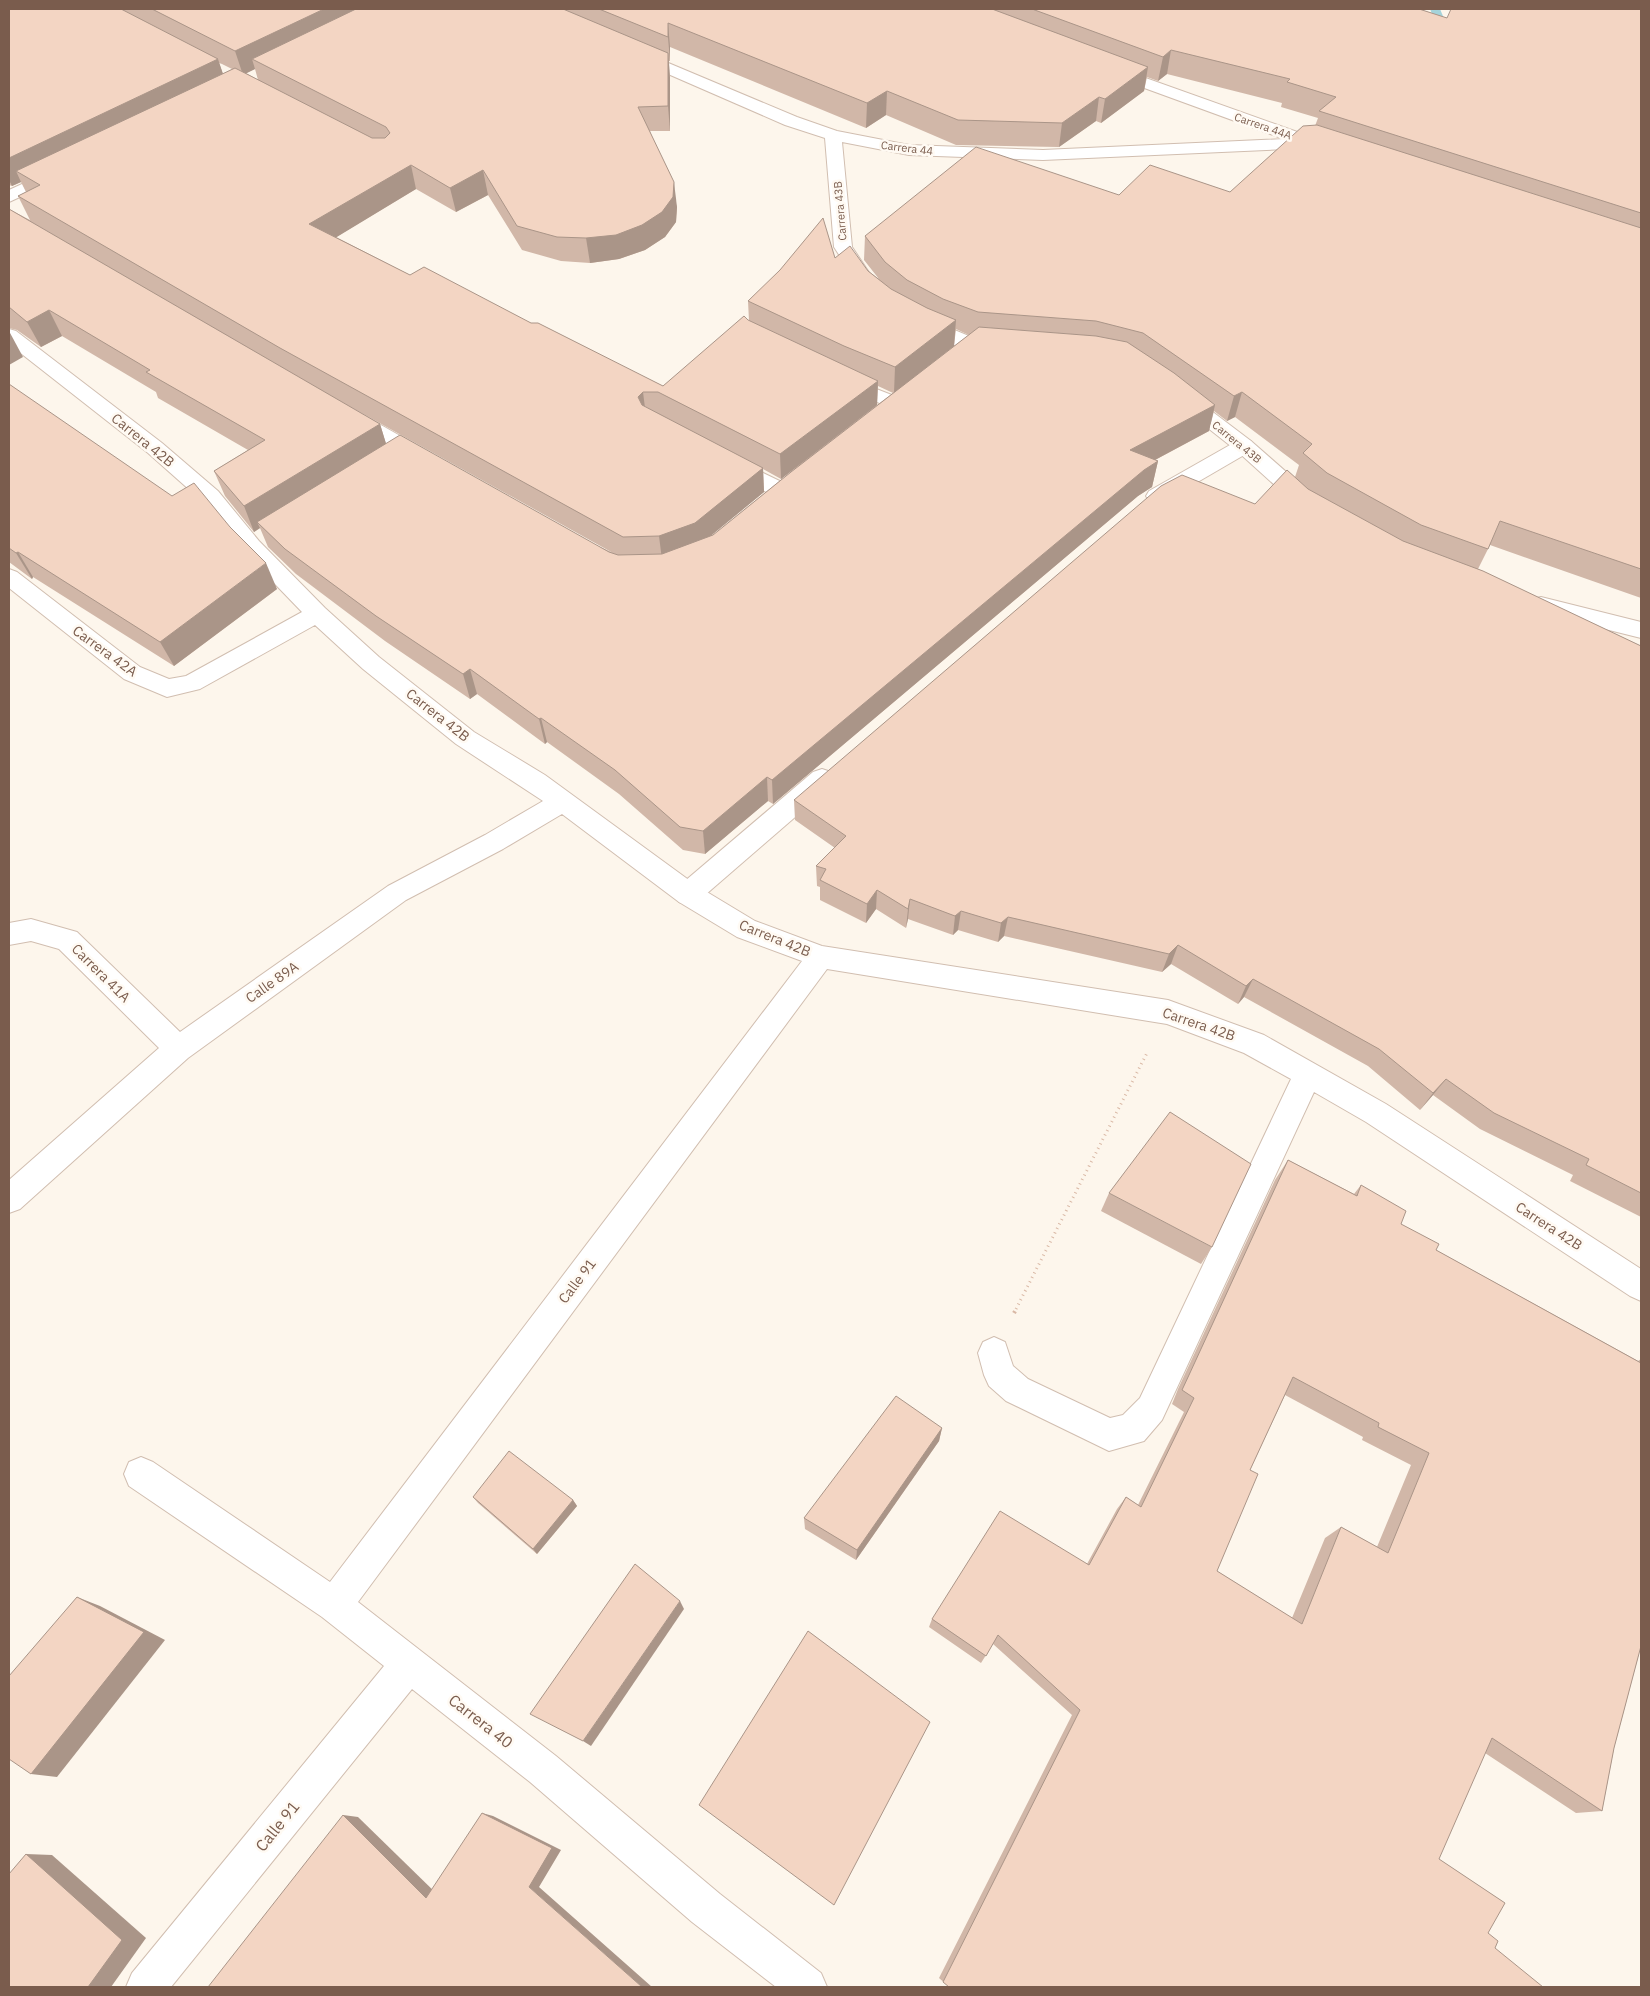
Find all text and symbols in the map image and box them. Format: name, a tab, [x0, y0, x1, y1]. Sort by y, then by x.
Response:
street label: Carrera 44A	[1233, 110, 1293, 142]
street label: Carrera 44	[880, 138, 934, 158]
street label: Carrera 43B	[830, 181, 850, 241]
street label: Carrera 42B	[108, 409, 178, 471]
street label: Carrera 43B	[1209, 418, 1265, 466]
street label: Carrera 42A	[69, 621, 141, 681]
street label: Carrera 42B	[403, 685, 473, 745]
street label: Carrera 42B	[736, 915, 814, 961]
street label: Carrera 41A	[68, 940, 134, 1006]
street label: Calle 89A	[242, 957, 302, 1007]
street label: Carrera 42B	[1160, 1003, 1238, 1045]
street label: Carrera 42B	[1512, 1198, 1586, 1254]
street label: Calle 91	[554, 1255, 600, 1307]
street label: Carrera 40	[445, 1690, 517, 1752]
street label: Calle 91	[251, 1797, 303, 1855]

